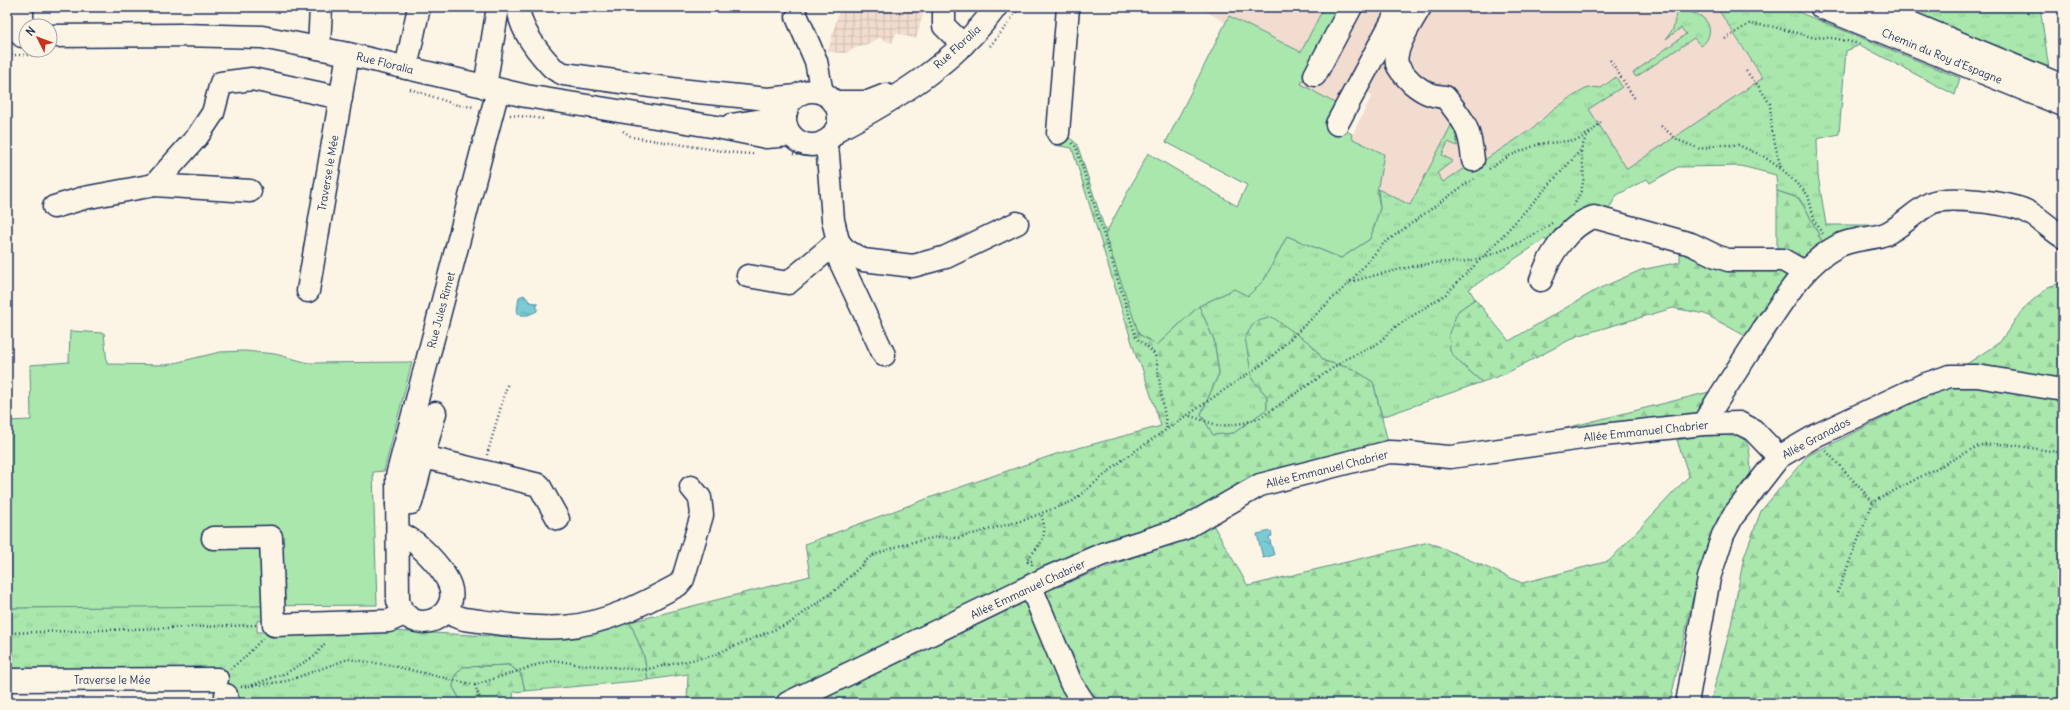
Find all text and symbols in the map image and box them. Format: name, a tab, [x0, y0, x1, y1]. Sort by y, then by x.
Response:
north arrow	[18, 18, 58, 58]
street label: Rue Floralia	[931, 22, 983, 72]
text: N	[23, 24, 38, 39]
street label: Chemin du Roy d'Espagne	[1880, 25, 2005, 87]
street label: Rue Floralia	[355, 49, 415, 77]
street label: Traverse le Mée	[314, 134, 342, 212]
street label: Rue Jules Rimet	[424, 270, 458, 350]
street label: Allée Granados	[1779, 414, 1853, 462]
street label: Allée Emmanuel Chabrier	[1583, 417, 1710, 445]
street label: Allée Emmanuel Chabrier	[1264, 447, 1390, 491]
street label: Allée Emmanuel Chabrier	[968, 556, 1088, 622]
street label: Traverse le Mée	[74, 673, 150, 687]

